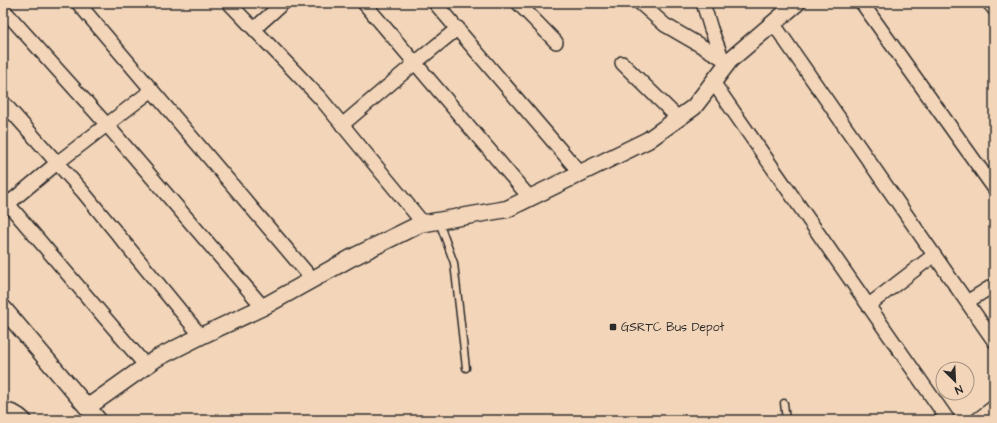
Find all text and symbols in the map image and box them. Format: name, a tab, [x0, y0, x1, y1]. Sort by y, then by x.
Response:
place label: GSRTC Bus Depot	[621, 319, 725, 336]
marker: GSRTC Bus Depot	[608, 322, 618, 332]
north arrow	[935, 361, 975, 401]
text: N	[953, 381, 965, 398]

